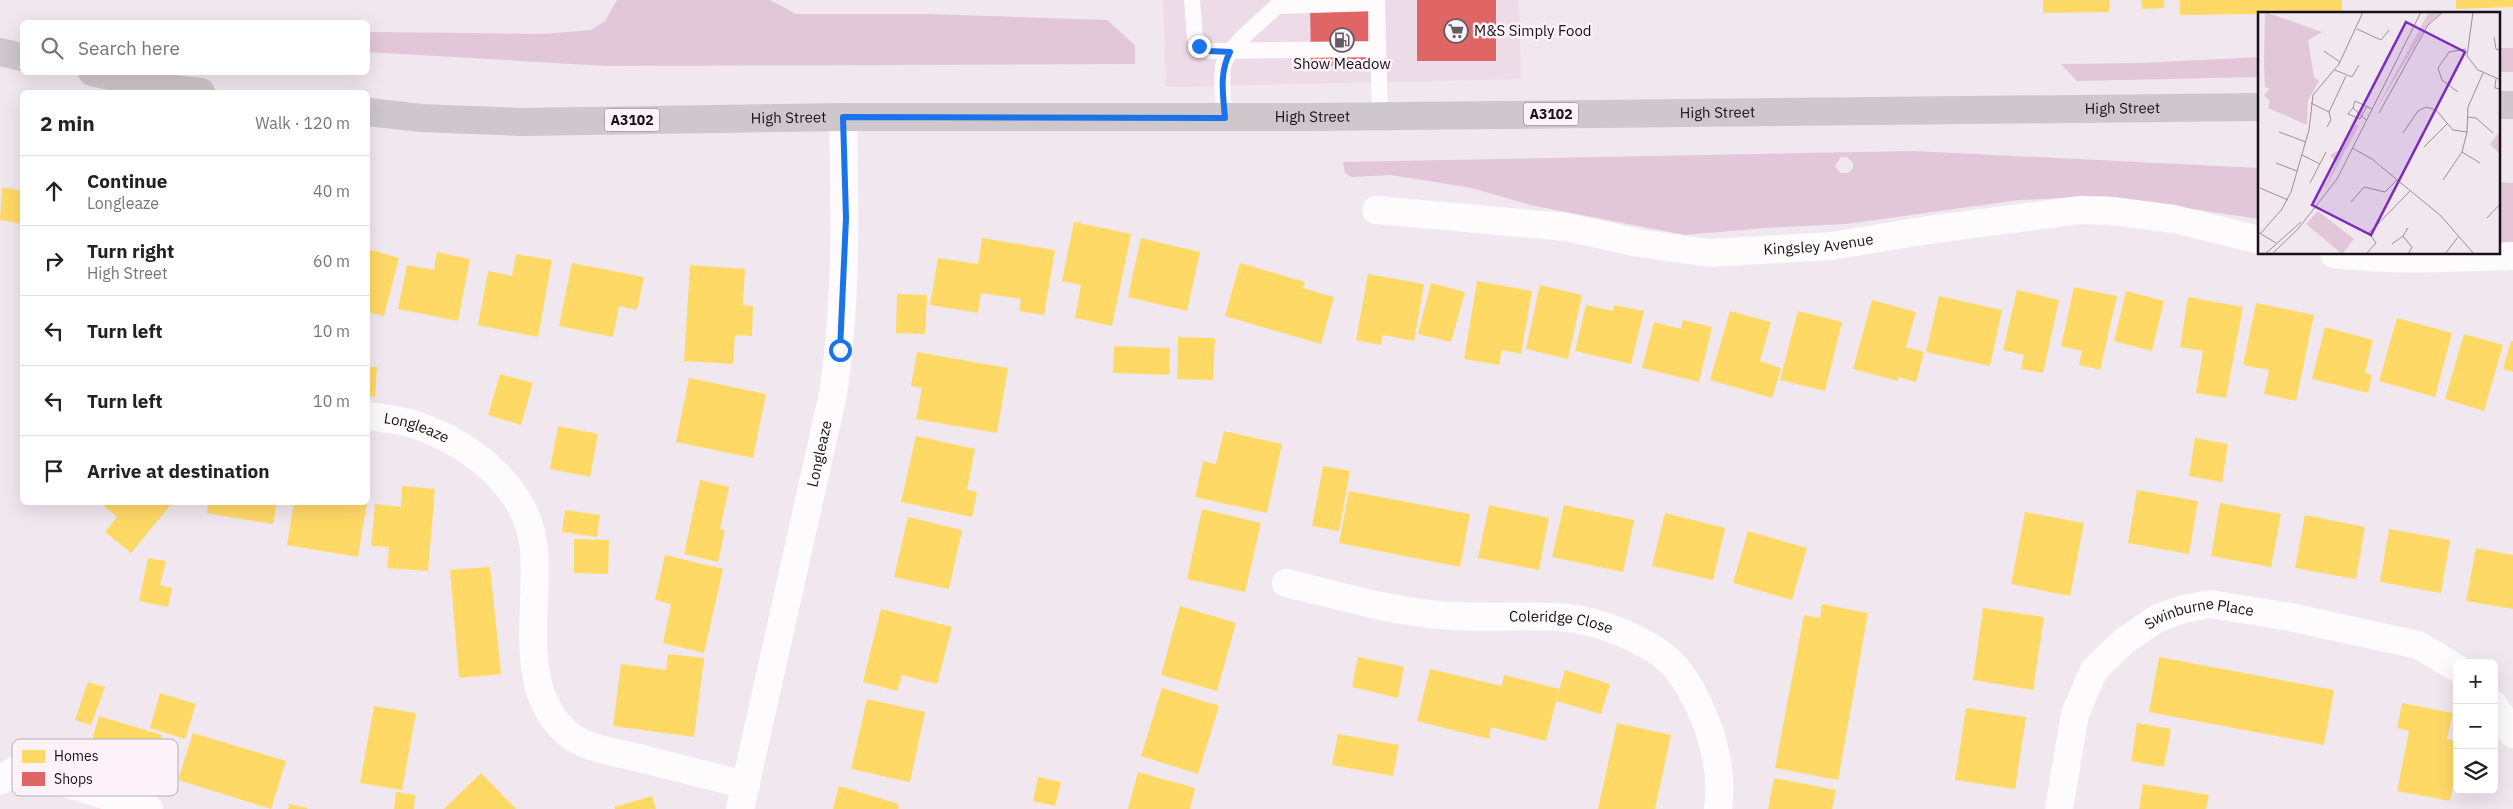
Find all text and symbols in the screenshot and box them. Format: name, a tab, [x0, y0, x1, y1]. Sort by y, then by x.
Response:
inset map	[2258, 12, 2500, 255]
supermarket icon: M&S Simply Food	[1443, 18, 1469, 44]
search box	[20, 20, 370, 75]
place label: M&S Simply Food	[1474, 21, 1592, 40]
fuel station icon: Show Meadow	[1329, 27, 1355, 53]
icon: search	[38, 34, 66, 62]
route end	[1188, 35, 1211, 58]
text: Search here	[78, 36, 180, 60]
place label: Show Meadow	[1293, 54, 1391, 73]
street label: High Street	[2085, 98, 2160, 118]
road number: A3102	[1524, 102, 1578, 126]
street label: High Street	[1680, 102, 1755, 122]
street label: High Street	[751, 107, 826, 127]
street label: High Street	[1275, 107, 1350, 126]
road number: A3102	[604, 108, 660, 132]
text: 2 min	[40, 109, 95, 137]
text: Walk · 120 m	[255, 113, 350, 133]
text: Continue	[87, 169, 167, 193]
icon: ahead	[40, 177, 68, 205]
text: 40 m	[313, 181, 350, 201]
text: Longleaze	[87, 193, 159, 213]
street label: Kingsley Avenue	[1763, 229, 1875, 259]
text: Turn right	[87, 239, 174, 263]
icon: right	[40, 247, 68, 275]
text: 60 m	[313, 251, 350, 271]
text: High Street	[87, 263, 168, 283]
icon: left	[40, 317, 68, 345]
text: Turn left	[87, 319, 163, 343]
text: 10 m	[313, 321, 350, 341]
route start	[829, 339, 852, 362]
icon: left	[40, 387, 68, 415]
text: Turn left	[87, 389, 163, 413]
text: 10 m	[313, 391, 350, 411]
street label: Longleaze	[383, 408, 452, 447]
street label: Longleaze	[802, 419, 836, 489]
icon: arrive	[40, 457, 68, 485]
text: Arrive at destination	[87, 459, 270, 483]
street label: Swinburne Place	[2141, 593, 2255, 633]
street label: Coleridge Close	[1509, 606, 1616, 638]
map controls	[2453, 659, 2498, 794]
button: +	[2453, 659, 2498, 704]
button: −	[2453, 704, 2498, 749]
legend	[12, 739, 178, 796]
text: Homes	[54, 747, 99, 765]
button: layers	[2453, 749, 2498, 794]
text: Shops	[54, 770, 93, 788]

